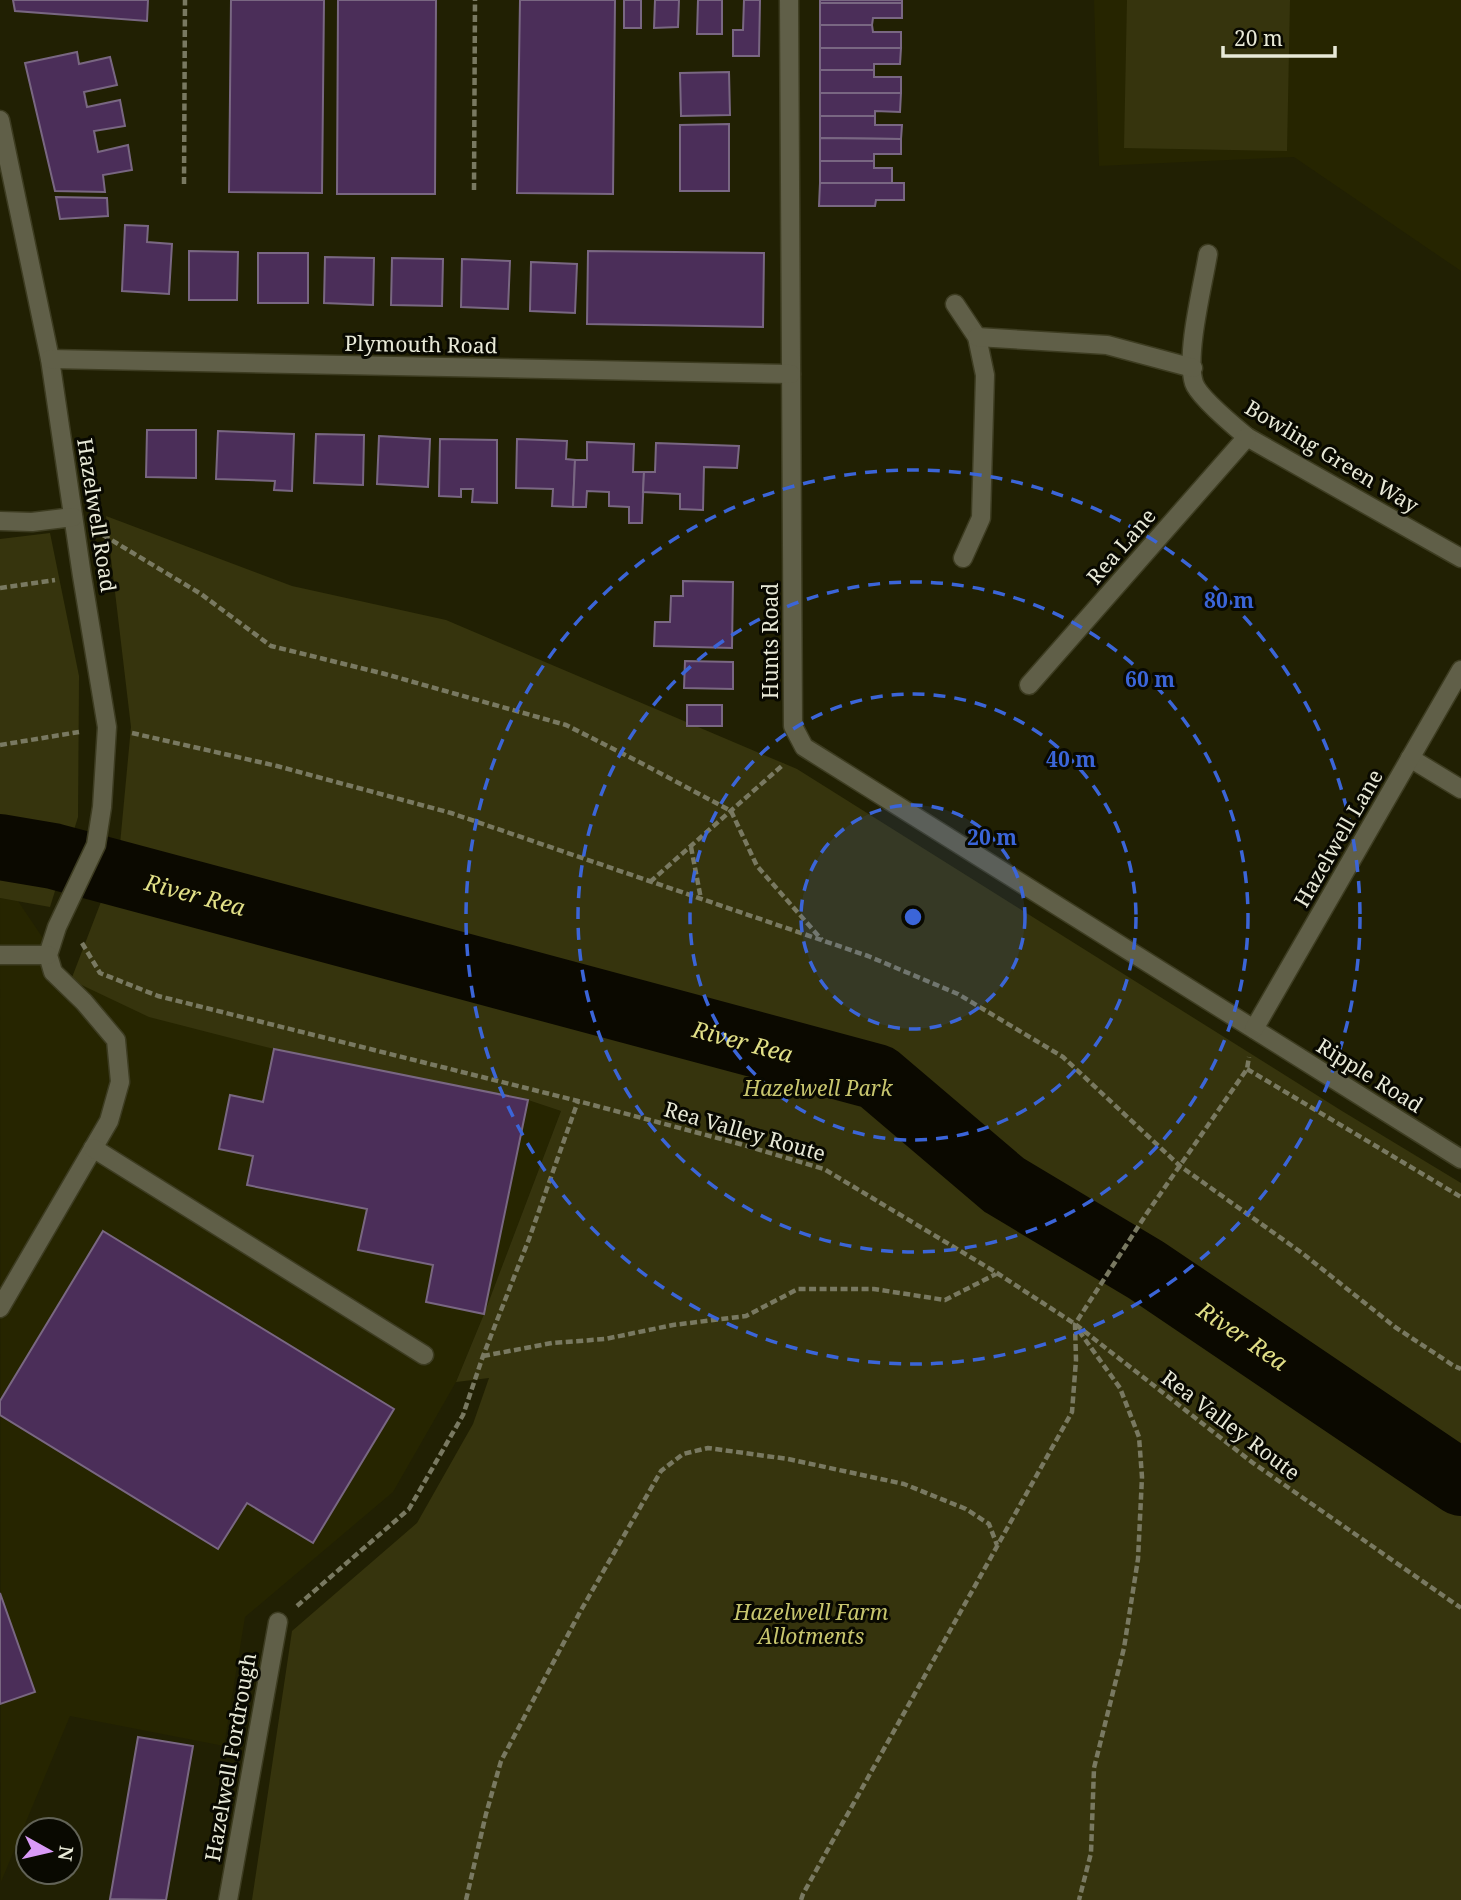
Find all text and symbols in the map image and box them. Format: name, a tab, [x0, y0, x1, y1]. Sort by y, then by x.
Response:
scale bar	[1223, 14, 1335, 58]
text: 20 m	[1234, 24, 1283, 52]
street label: Plymouth Road	[344, 329, 498, 359]
street label: Bowling Green Way	[1240, 393, 1424, 519]
street label: Hazelwell Road	[71, 436, 123, 594]
street label: Rea Lane	[1080, 502, 1162, 590]
street label: Hunts Road	[756, 583, 784, 699]
text: 80 m	[1204, 586, 1254, 614]
text: 60 m	[1125, 665, 1175, 693]
text: 40 m	[1046, 745, 1096, 773]
street label: Hazelwell Lane	[1287, 764, 1389, 912]
text: 20 m	[967, 823, 1017, 851]
water label: River Rea	[141, 865, 250, 923]
centre of rings	[901, 905, 925, 929]
water label: River Rea	[688, 1012, 797, 1070]
street label: Ripple Road	[1312, 1031, 1428, 1119]
park label: Hazelwell Park	[742, 1074, 894, 1102]
street label: Rea Valley Route	[661, 1095, 829, 1167]
water label: River Rea	[1191, 1293, 1295, 1378]
street label: Rea Valley Route	[1156, 1364, 1306, 1486]
park label: Hazelwell Farm Allotments	[733, 1598, 888, 1650]
street label: Hazelwell Fordrough	[198, 1651, 262, 1863]
north arrow	[14, 1816, 84, 1886]
text: N	[52, 1844, 80, 1863]

